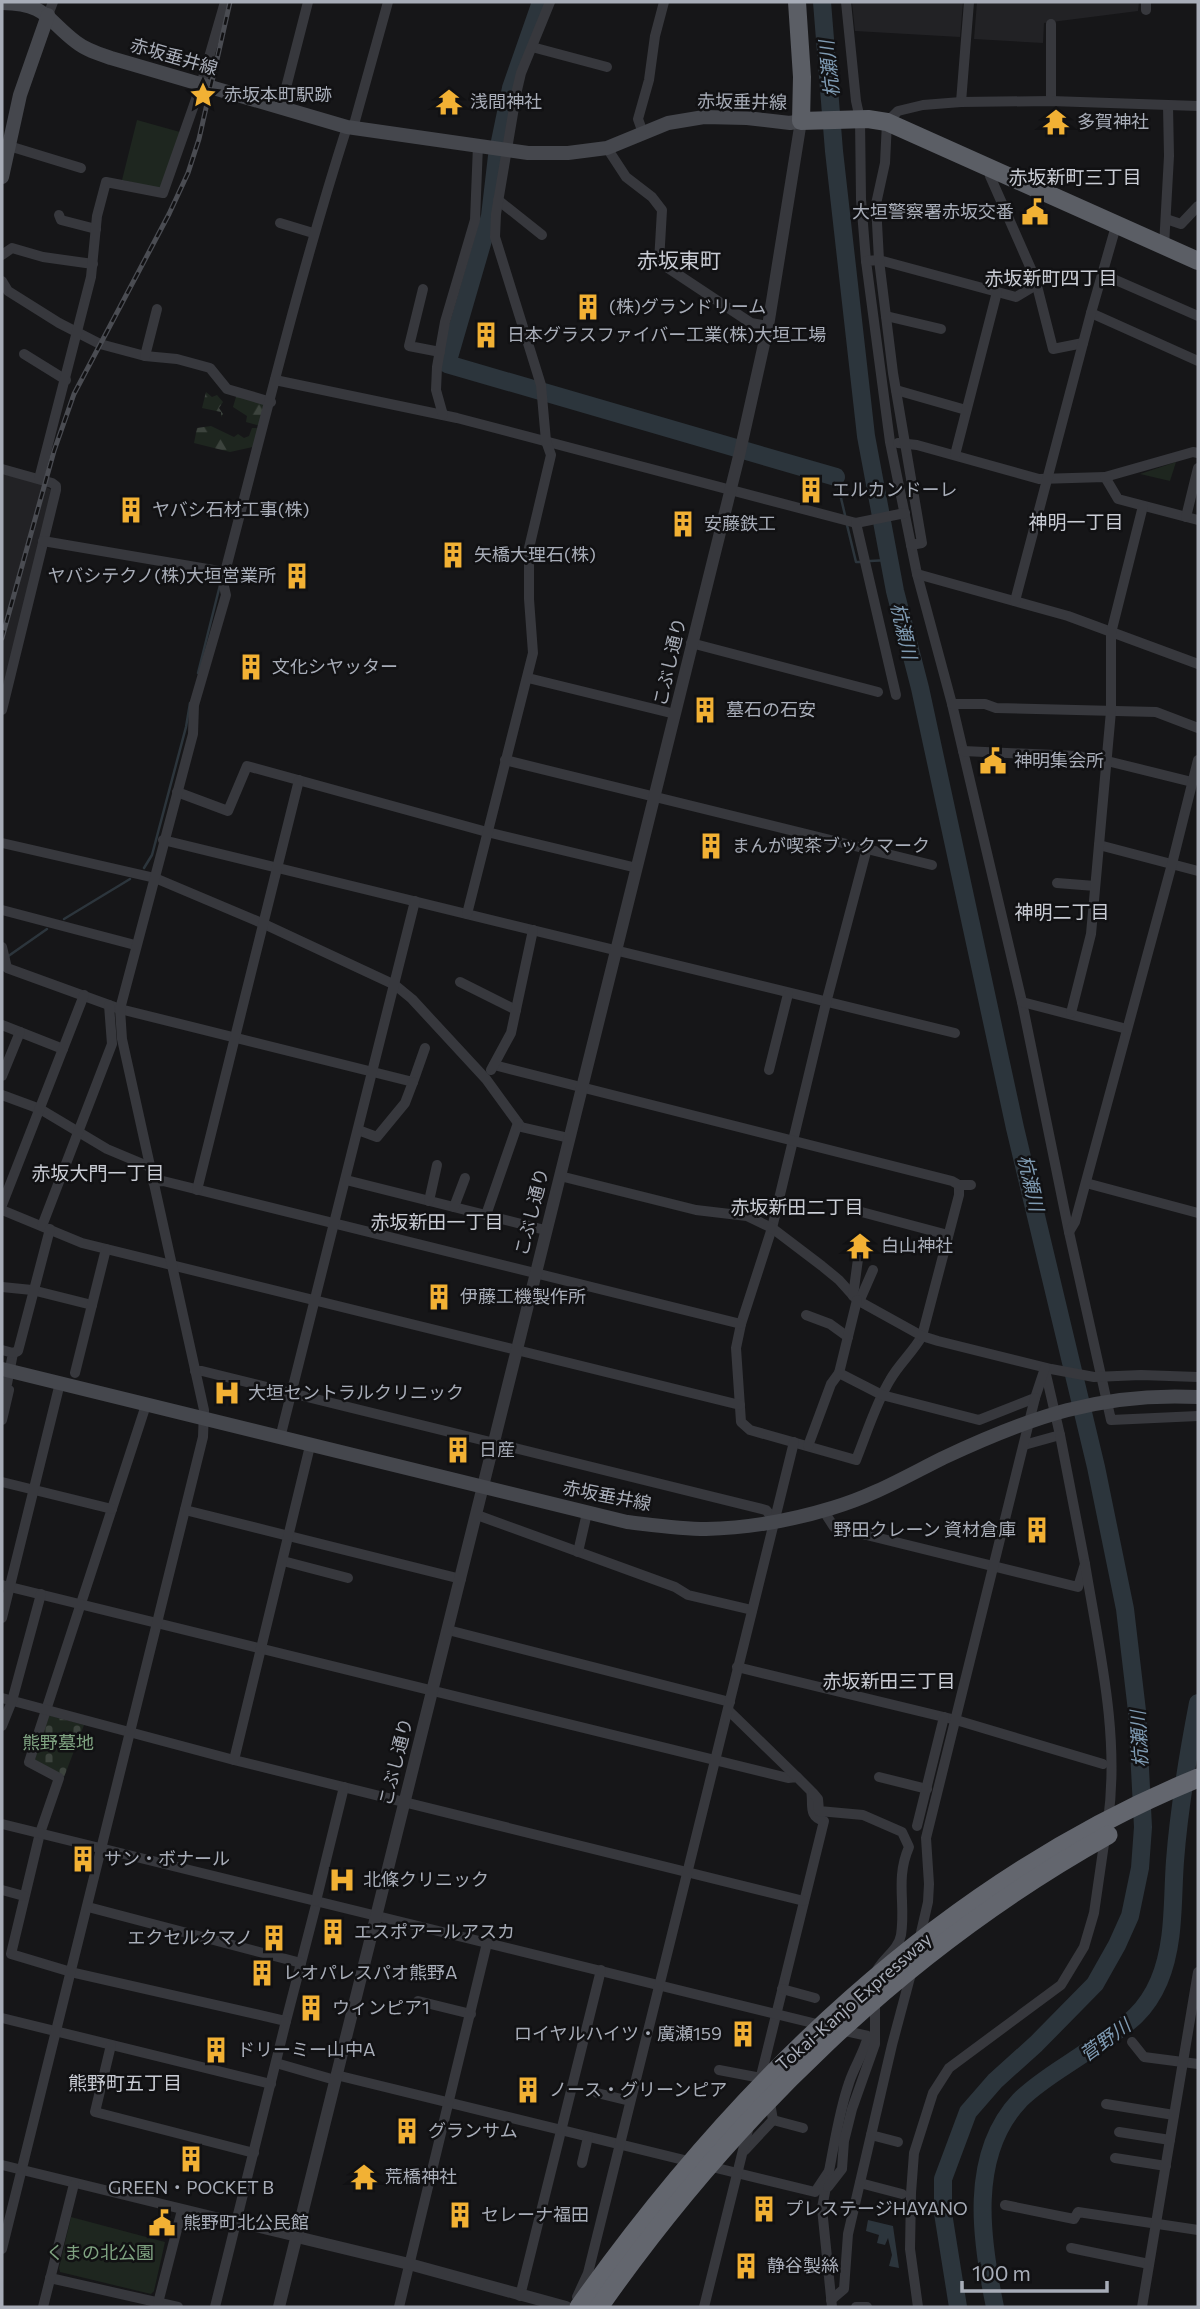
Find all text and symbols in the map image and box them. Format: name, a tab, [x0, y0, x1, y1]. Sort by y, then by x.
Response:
street label: 赤坂垂井線	[128, 33, 221, 79]
water label: 杭瀬川	[814, 38, 843, 99]
place icon: 赤坂本町駅跡	[188, 80, 218, 110]
place label: 赤坂本町駅跡	[224, 83, 332, 105]
temple icon: 浅間神社	[434, 87, 464, 117]
street label: 赤坂垂井線	[697, 89, 787, 113]
place label: 浅間神社	[470, 90, 542, 112]
temple icon: 多賀神社	[1041, 107, 1071, 137]
place label: 多賀神社	[1077, 110, 1149, 132]
district label: 赤坂新町三丁目	[1008, 165, 1142, 188]
public building icon: 大垣警察署赤坂交番	[1020, 197, 1050, 227]
place label: 大垣警察署赤坂交番	[852, 200, 1014, 222]
district label: 赤坂東町	[637, 247, 721, 272]
district label: 赤坂新町四丁目	[984, 266, 1118, 289]
building icon: (株)グランドリーム	[573, 292, 603, 322]
place label: (株)グランドリーム	[609, 295, 766, 317]
building icon: 日本グラスファイバー工業(株)大垣工場	[471, 320, 501, 350]
place label: 日本グラスファイバー工業(株)大垣工場	[507, 323, 826, 345]
building icon: エルカンドーレ	[796, 475, 826, 505]
place label: エルカンドーレ	[832, 478, 957, 500]
building icon: ヤバシ石材工事(株)	[116, 495, 146, 525]
place label: ヤバシ石材工事(株)	[152, 498, 310, 520]
building icon: 安藤鉄工	[668, 509, 698, 539]
district label: 神明一丁目	[1028, 510, 1124, 533]
place label: 安藤鉄工	[704, 512, 776, 534]
building icon: 矢橋大理石(株)	[438, 540, 468, 570]
place label: 矢橋大理石(株)	[474, 543, 596, 565]
building icon: ヤバシテクノ(株)大垣営業所	[282, 561, 312, 591]
place label: ヤバシテクノ(株)大垣営業所	[48, 564, 276, 586]
water label: 杭瀬川	[887, 601, 923, 663]
street label: こぶし通り	[648, 615, 690, 708]
building icon: 文化シヤッター	[236, 652, 266, 682]
place label: 文化シヤッター	[272, 655, 398, 677]
building icon: 墓石の石安	[690, 695, 720, 725]
place label: 墓石の石安	[726, 698, 816, 720]
public building icon: 神明集会所	[978, 746, 1008, 776]
place label: 神明集会所	[1014, 749, 1104, 771]
building icon: まんが喫茶ブックマーク	[696, 831, 726, 861]
place label: まんが喫茶ブックマーク	[732, 834, 930, 856]
district label: 神明二丁目	[1014, 900, 1110, 923]
water label: 杭瀬川	[1014, 1153, 1050, 1215]
district label: 赤坂大門一丁目	[31, 1161, 165, 1184]
street label: こぶし通り	[509, 1165, 553, 1258]
district label: 赤坂新田二丁目	[730, 1195, 864, 1218]
district label: 赤坂新田一丁目	[370, 1210, 504, 1233]
temple icon: 白山神社	[845, 1231, 875, 1261]
place label: 白山神社	[881, 1234, 953, 1256]
building icon: 伊藤工機製作所	[424, 1282, 454, 1312]
place label: 伊藤工機製作所	[460, 1285, 586, 1307]
hospital icon: 大垣セントラルクリニック	[212, 1378, 242, 1408]
place label: 大垣セントラルクリニック	[248, 1381, 464, 1403]
building icon: 日産	[443, 1435, 473, 1465]
place label: 日産	[479, 1438, 515, 1460]
street label: 赤坂垂井線	[561, 1476, 653, 1514]
building icon: 野田クレーン 資材倉庫	[1022, 1515, 1052, 1545]
place label: 野田クレーン 資材倉庫	[833, 1518, 1016, 1540]
district label: 赤坂新田三丁目	[822, 1669, 956, 1692]
water label: 杭瀬川	[1125, 1708, 1151, 1768]
street label: こぶし通り	[373, 1715, 417, 1808]
park label: 熊野墓地	[22, 1731, 94, 1753]
building icon: サン・ボナール	[68, 1844, 98, 1874]
place label: サン・ボナール	[104, 1847, 230, 1869]
hospital icon: 北條クリニック	[327, 1865, 357, 1895]
place label: 北條クリニック	[363, 1868, 489, 1890]
building icon: エスポアールアスカ	[318, 1917, 348, 1947]
place label: エスポアールアスカ	[354, 1920, 515, 1942]
building icon: エクセルクマノ	[259, 1923, 289, 1953]
place label: エクセルクマノ	[128, 1926, 253, 1948]
street label: Tokai-Kanjo Expressway	[771, 1928, 936, 2075]
building icon: レオパレスパオ熊野A	[247, 1958, 277, 1988]
place label: レオパレスパオ熊野A	[283, 1961, 457, 1983]
building icon: ウィンピア1	[296, 1993, 326, 2023]
place label: ウィンピア1	[332, 1996, 430, 2018]
water label: 菅野川	[1075, 2012, 1136, 2066]
building icon: ロイヤルハイツ・廣瀬159	[728, 2019, 758, 2049]
place label: ロイヤルハイツ・廣瀬159	[514, 2022, 722, 2044]
building icon: ドリーミー山中A	[201, 2035, 231, 2065]
place label: ドリーミー山中A	[237, 2038, 375, 2060]
district label: 熊野町五丁目	[68, 2071, 182, 2094]
building icon: ノース・グリーンピア	[513, 2075, 543, 2105]
place label: ノース・グリーンピア	[549, 2078, 727, 2100]
building icon: グランサム	[392, 2116, 422, 2146]
place label: グランサム	[428, 2119, 518, 2141]
building icon: GREEN・POCKET B	[176, 2144, 206, 2174]
temple icon: 荒橋神社	[349, 2162, 379, 2192]
place label: 荒橋神社	[385, 2165, 457, 2187]
place label: GREEN・POCKET B	[108, 2176, 274, 2198]
building icon: プレステージHAYANO	[749, 2194, 779, 2224]
place label: プレステージHAYANO	[785, 2197, 968, 2219]
building icon: セレーナ福田	[445, 2200, 475, 2230]
place label: セレーナ福田	[481, 2203, 589, 2225]
public building icon: 熊野町北公民館	[147, 2208, 177, 2238]
place label: 熊野町北公民館	[183, 2211, 309, 2233]
park label: くまの北公園	[46, 2241, 154, 2263]
scale bar	[962, 2250, 1107, 2294]
building icon: 静谷製絲	[731, 2251, 761, 2281]
place label: 静谷製絲	[767, 2254, 839, 2276]
text: 100 m	[972, 2260, 1031, 2285]

